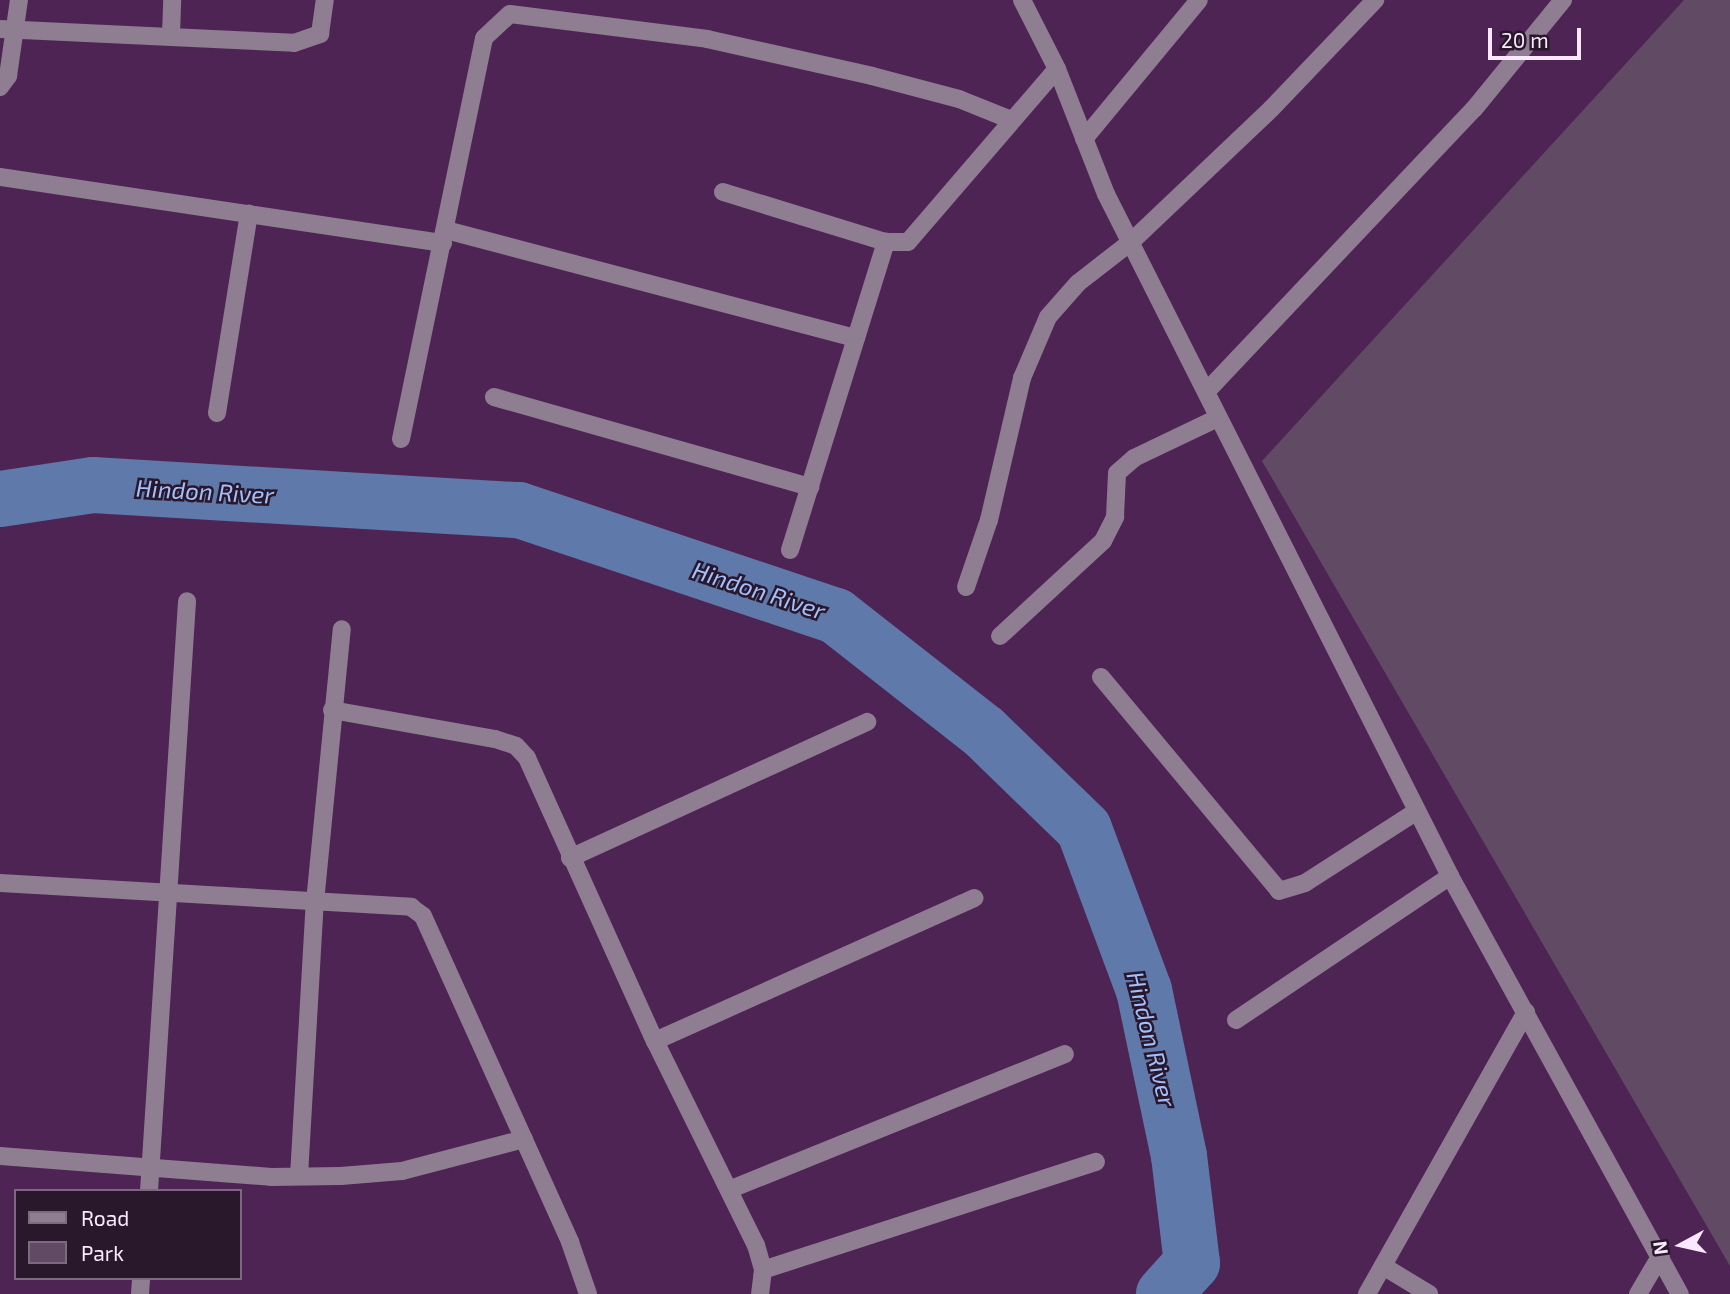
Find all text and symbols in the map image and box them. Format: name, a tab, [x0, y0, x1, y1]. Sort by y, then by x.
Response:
scale bar	[1492, 14, 1585, 58]
text: 20 m	[1501, 27, 1549, 52]
water label: Hindon River	[135, 473, 275, 509]
water label: Hindon River	[689, 555, 829, 625]
water label: Hindon River	[1121, 968, 1183, 1110]
legend	[14, 1189, 242, 1280]
text: Road	[81, 1205, 129, 1230]
north arrow	[1646, 1210, 1716, 1280]
text: Park	[81, 1240, 124, 1265]
text: N	[1647, 1240, 1672, 1256]

